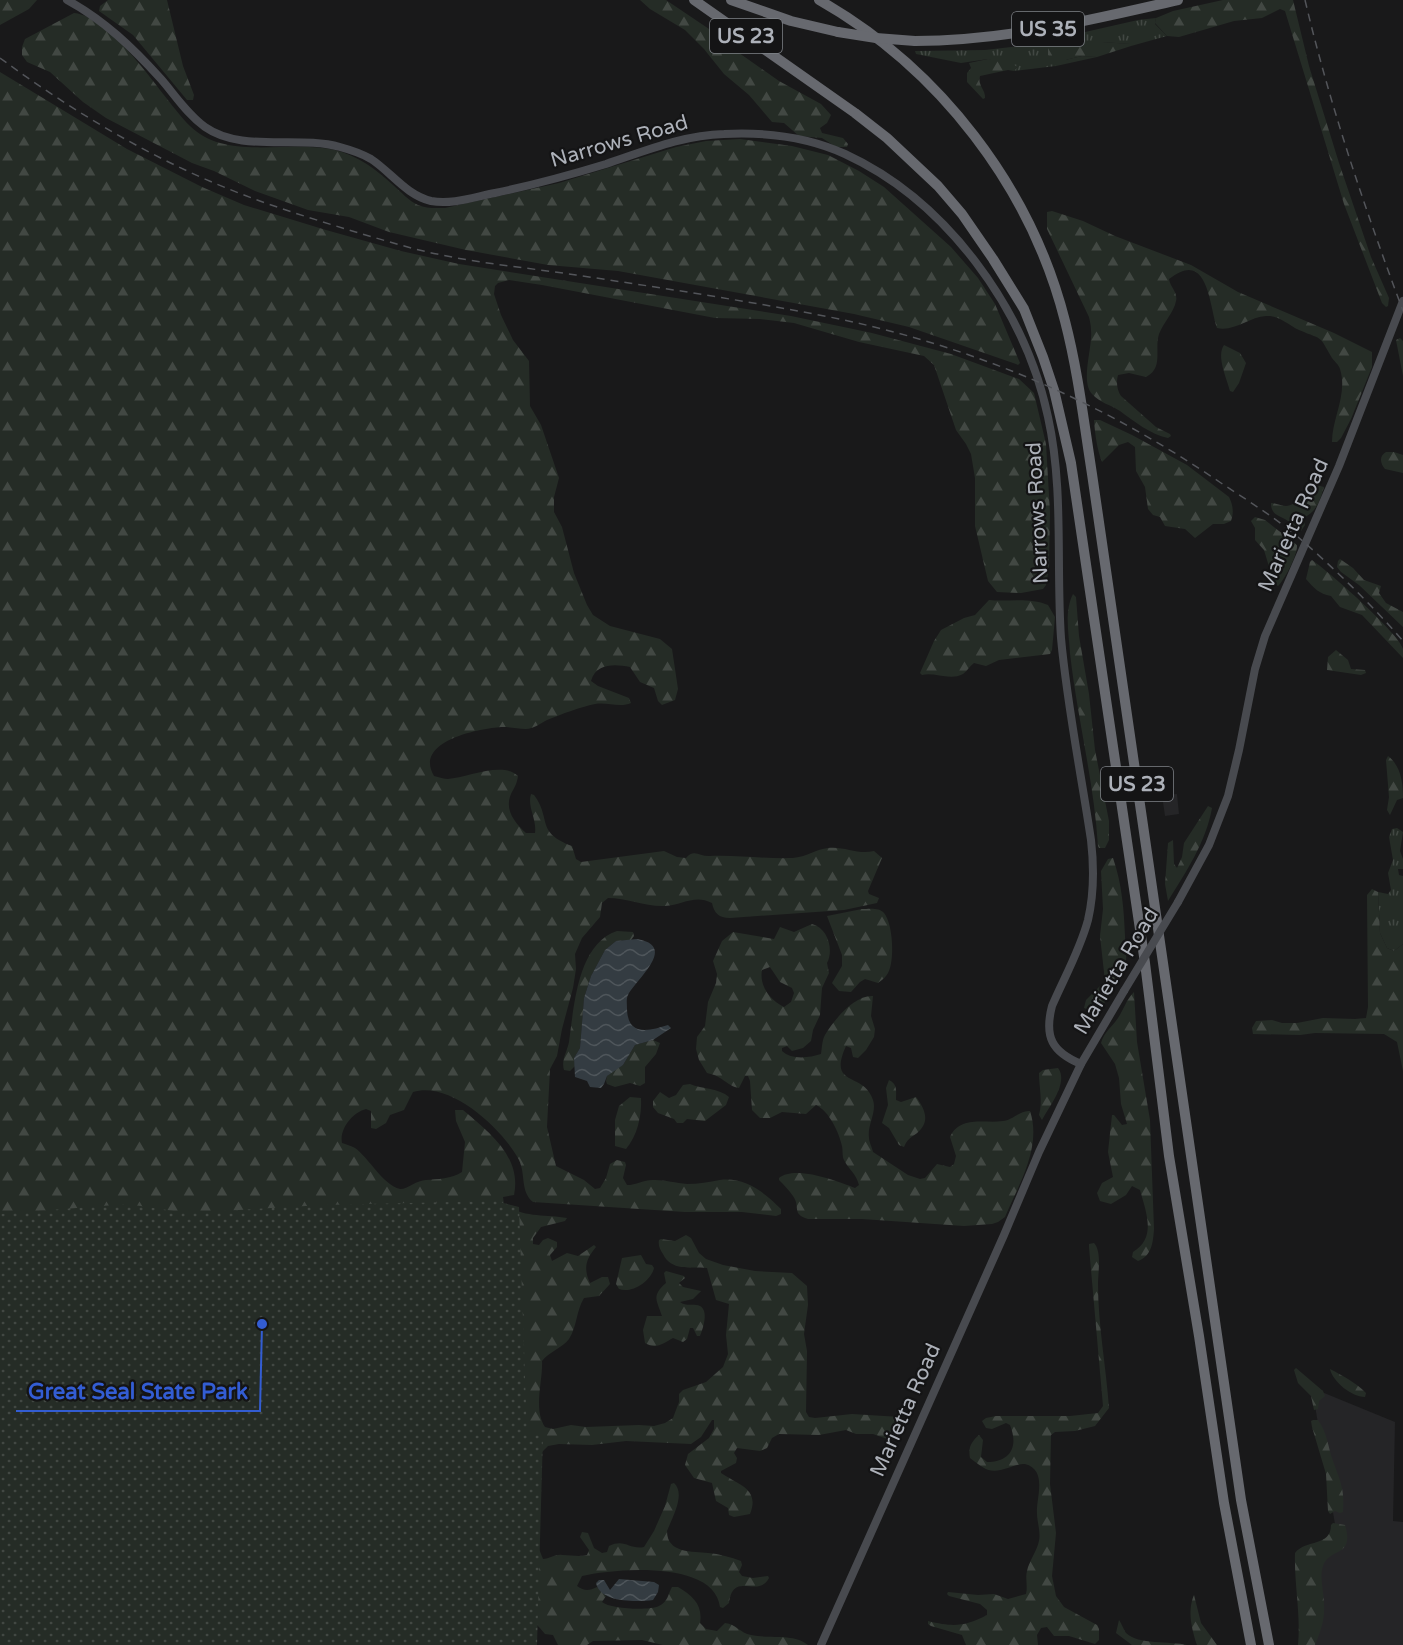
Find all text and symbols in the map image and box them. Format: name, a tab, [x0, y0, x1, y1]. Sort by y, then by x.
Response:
road number: US 35	[1012, 12, 1084, 46]
road number: US 23	[710, 19, 782, 53]
street label: Narrows Road	[547, 110, 691, 173]
street label: Narrows Road	[1021, 441, 1054, 585]
street label: Marietta Road	[1253, 455, 1334, 596]
road number: US 23	[1101, 767, 1173, 801]
street label: Marietta Road	[1069, 903, 1164, 1039]
street label: Marietta Road	[865, 1340, 946, 1481]
callout: Great Seal State Park	[16, 1371, 260, 1411]
text: Great Seal State Park	[28, 1379, 248, 1405]

